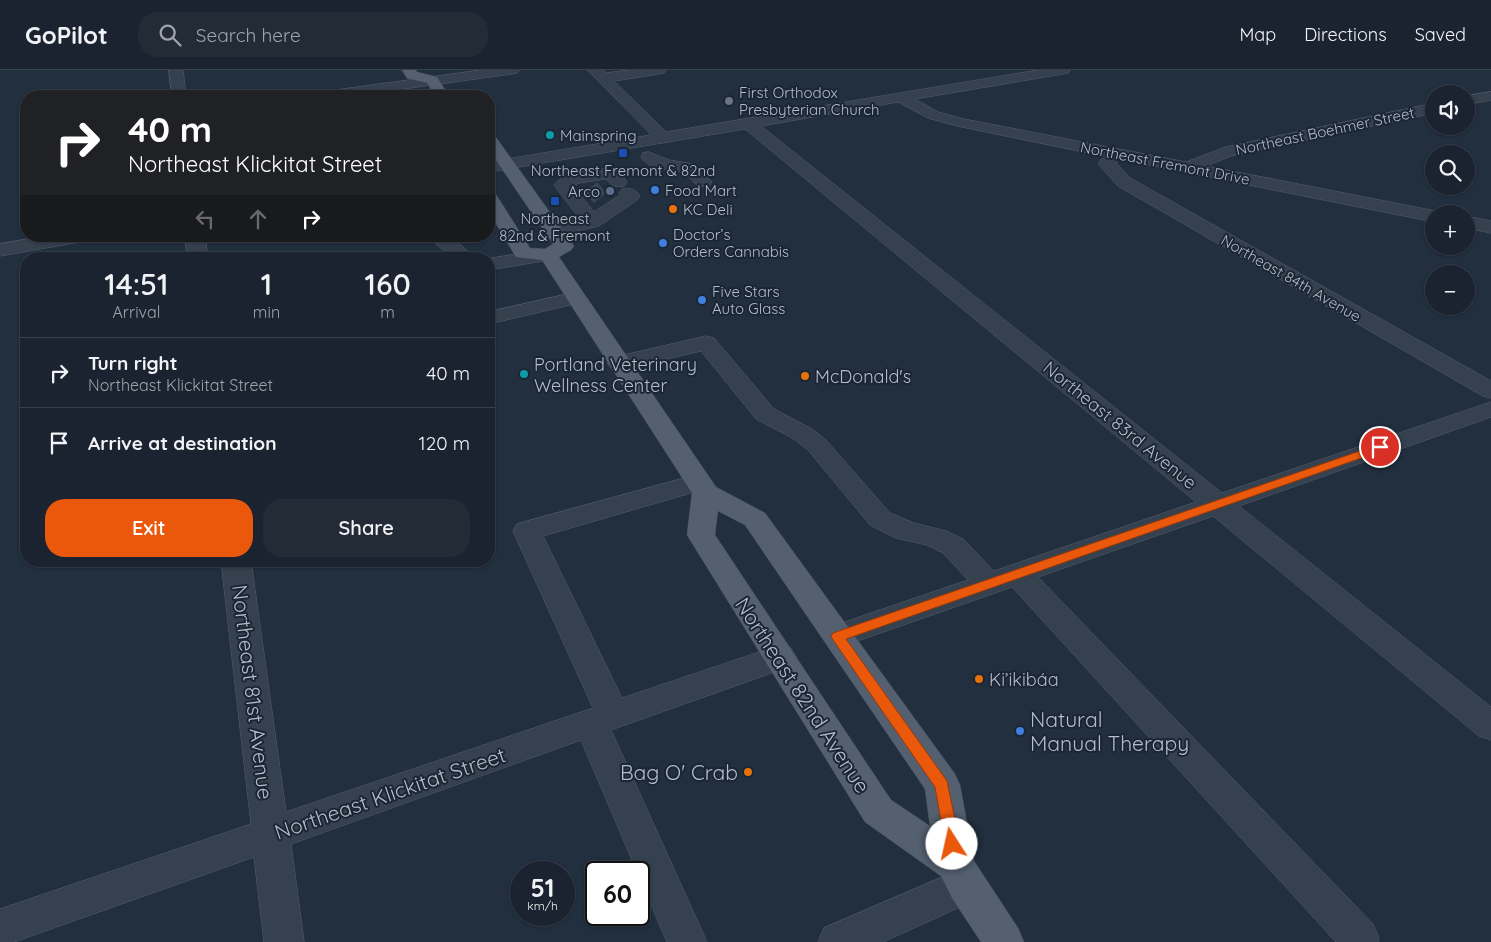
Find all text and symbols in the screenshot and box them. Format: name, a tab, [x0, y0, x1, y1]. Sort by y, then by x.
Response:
search box	[138, 12, 488, 57]
text: GoPilot	[25, 20, 108, 50]
icon: search	[156, 21, 184, 49]
text: Search here	[196, 23, 301, 47]
text: Map	[1239, 23, 1276, 46]
text: Directions	[1304, 23, 1387, 46]
text: Saved	[1415, 23, 1466, 46]
place label: First Orthodox Presbyterian Church	[739, 83, 879, 119]
map controls	[1425, 85, 1475, 315]
button: sound	[1425, 85, 1475, 135]
marker: First Orthodox Presbyterian Church	[723, 95, 735, 107]
street label: Northeast Boehmer Street	[1234, 103, 1416, 159]
text: 40 m	[128, 107, 212, 151]
icon: right	[45, 110, 110, 175]
place label: Mainspring	[560, 126, 637, 145]
marker: Mainspring	[544, 129, 556, 141]
street label: Northeast Fremont Drive	[1079, 137, 1251, 189]
button: search	[1425, 145, 1475, 195]
marker: Northeast Fremont & 82nd	[617, 147, 629, 159]
text: Northeast Klickitat Street	[128, 150, 382, 178]
place label: Northeast Fremont & 82nd	[531, 161, 715, 180]
place label: Food Mart	[665, 181, 737, 200]
place label: Arco	[568, 182, 600, 201]
marker: Food Mart	[649, 184, 661, 196]
marker: Arco	[604, 185, 616, 197]
marker: Northeast 82nd & Fremont	[549, 195, 561, 207]
place label: KC Deli	[683, 200, 733, 219]
marker: KC Deli	[667, 203, 679, 215]
icon: left	[191, 205, 219, 233]
icon: ahead	[244, 205, 272, 233]
icon: right	[297, 205, 325, 233]
button: +	[1425, 205, 1475, 255]
place label: Northeast 82nd & Fremont	[499, 209, 611, 245]
place label: Doctor’s Orders Cannabis	[673, 225, 789, 261]
street label: Northeast 84th Avenue	[1218, 230, 1364, 326]
marker: Doctor’s Orders Cannabis	[657, 237, 669, 249]
text: 14:51	[104, 265, 169, 303]
text: 1	[261, 265, 272, 303]
text: 160	[364, 265, 411, 303]
button: −	[1425, 265, 1475, 315]
place label: Five Stars Auto Glass	[712, 282, 785, 318]
marker: Five Stars Auto Glass	[696, 294, 708, 306]
text: Arrival	[112, 302, 160, 322]
text: min	[253, 302, 280, 322]
text: m	[380, 302, 395, 322]
text: Turn right	[88, 351, 177, 375]
place label: Portland Veterinary Wellness Center	[534, 353, 697, 397]
street label: Northeast 83rd Avenue	[1039, 356, 1201, 494]
icon: right	[45, 359, 73, 387]
text: 40 m	[426, 361, 470, 385]
place label: McDonald's	[815, 365, 911, 388]
marker: Portland Veterinary Wellness Center	[518, 368, 530, 380]
marker: McDonald's	[799, 370, 811, 382]
text: Northeast Klickitat Street	[88, 375, 273, 395]
pin	[1359, 426, 1401, 468]
icon: arrive	[45, 429, 73, 457]
text: Arrive at destination	[88, 431, 277, 455]
text: 120 m	[419, 431, 470, 455]
icon: arrive	[1366, 433, 1394, 461]
button: Exit	[45, 499, 253, 557]
button: Share	[263, 499, 470, 557]
street label: Northeast 81st Avenue	[227, 583, 279, 801]
street label: Northeast 82nd Avenue	[730, 592, 876, 798]
place label: Ki’ikibáa	[989, 668, 1059, 691]
marker: Ki’ikibáa	[973, 673, 985, 685]
place label: Natural Manual Therapy	[1030, 706, 1189, 756]
marker: Natural Manual Therapy	[1014, 725, 1026, 737]
street label: Northeast Klickitat Street	[271, 741, 509, 845]
place label: Bag O' Crab	[620, 759, 738, 785]
marker: Bag O' Crab	[742, 766, 754, 778]
position arrow	[925, 817, 977, 869]
speed limit sign: 60	[585, 861, 650, 926]
text: 51	[530, 872, 555, 903]
text: km/h	[527, 898, 558, 913]

